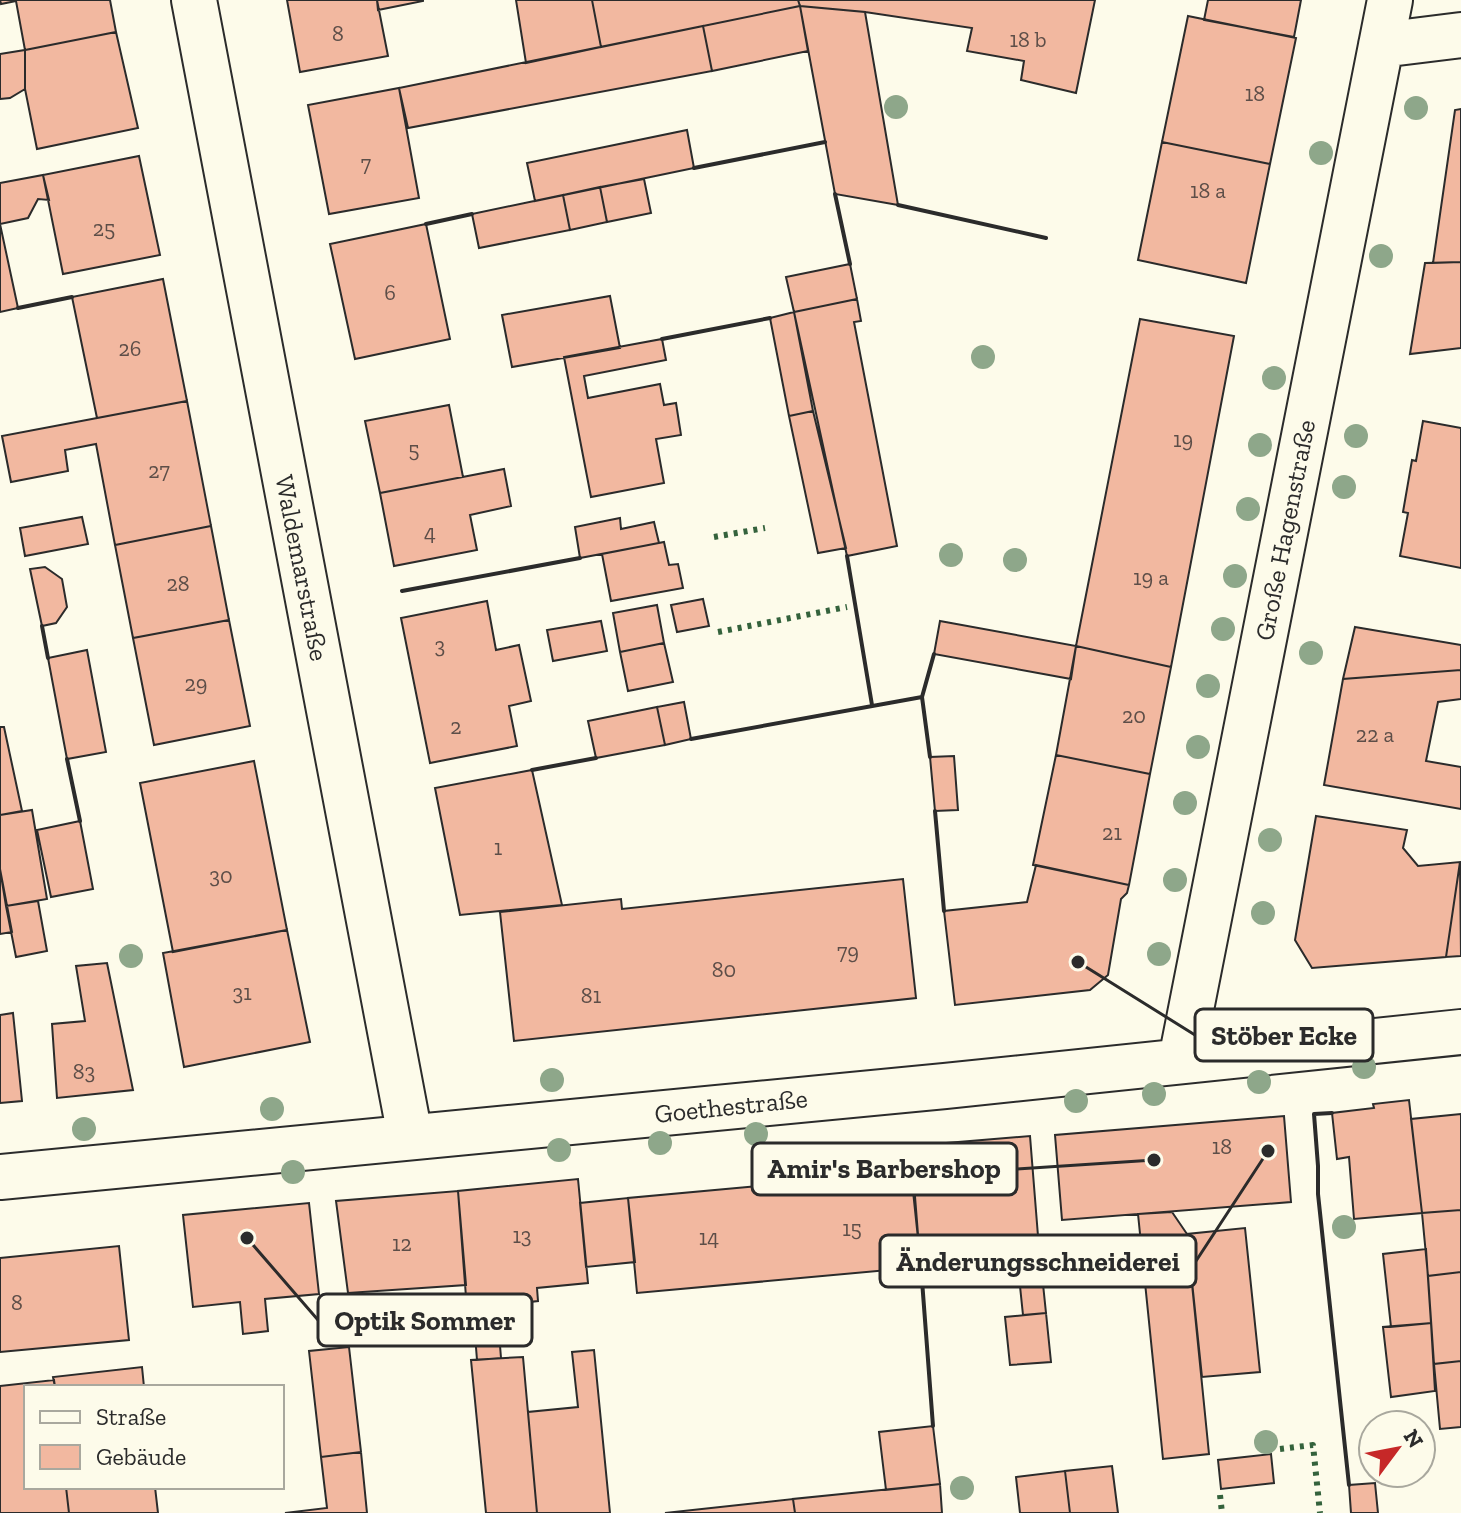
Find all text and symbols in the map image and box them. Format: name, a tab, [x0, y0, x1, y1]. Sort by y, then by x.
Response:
house number: 8	[332, 20, 344, 47]
house number: 18 b	[1009, 26, 1047, 53]
house number: 18	[1245, 80, 1265, 107]
house number: 7	[361, 150, 372, 177]
house number: 18 a	[1190, 177, 1226, 204]
house number: 25	[93, 215, 115, 242]
house number: 6	[384, 279, 396, 306]
house number: 26	[118, 335, 142, 362]
street label: Große Hagenstraße	[1248, 417, 1322, 643]
house number: 19	[1173, 426, 1193, 453]
house number: 5	[408, 436, 420, 463]
house number: 27	[148, 457, 170, 484]
street label: Waldemarstraße	[268, 472, 336, 664]
house number: 4	[424, 519, 436, 546]
house number: 19 a	[1133, 564, 1169, 591]
house number: 28	[166, 570, 190, 597]
house number: 3	[435, 632, 445, 659]
house number: 29	[184, 670, 208, 697]
house number: 20	[1122, 702, 1146, 729]
house number: 2	[450, 713, 462, 740]
house number: 22 a	[1356, 721, 1395, 748]
house number: 21	[1102, 819, 1122, 846]
house number: 1	[494, 834, 503, 861]
house number: 30	[209, 862, 233, 889]
house number: 79	[837, 938, 859, 965]
house number: 80	[712, 956, 736, 983]
house number: 31	[232, 979, 252, 1006]
house number: 81	[581, 982, 602, 1009]
callout: Stöber Ecke	[1195, 1009, 1373, 1061]
text: Stöber Ecke	[1211, 1019, 1357, 1052]
house number: 83	[73, 1058, 95, 1085]
street label: Goethestraße	[653, 1082, 809, 1130]
house number: 18	[1212, 1133, 1232, 1160]
callout: Amir's Barbershop	[752, 1143, 1017, 1195]
text: Amir's Barbershop	[767, 1152, 1001, 1185]
house number: 15	[842, 1215, 862, 1242]
house number: 13	[512, 1222, 532, 1249]
house number: 14	[699, 1224, 719, 1251]
house number: 12	[392, 1230, 412, 1257]
callout: Änderungsschneiderei	[880, 1235, 1196, 1287]
text: Änderungsschneiderei	[896, 1245, 1180, 1278]
house number: 8	[11, 1289, 23, 1316]
callout: Optik Sommer	[318, 1294, 532, 1346]
text: Optik Sommer	[334, 1304, 516, 1337]
legend	[24, 1385, 284, 1489]
text: Straße	[96, 1402, 166, 1431]
north arrow	[1357, 1409, 1437, 1489]
text: N	[1398, 1424, 1430, 1453]
text: Gebäude	[96, 1442, 186, 1471]

